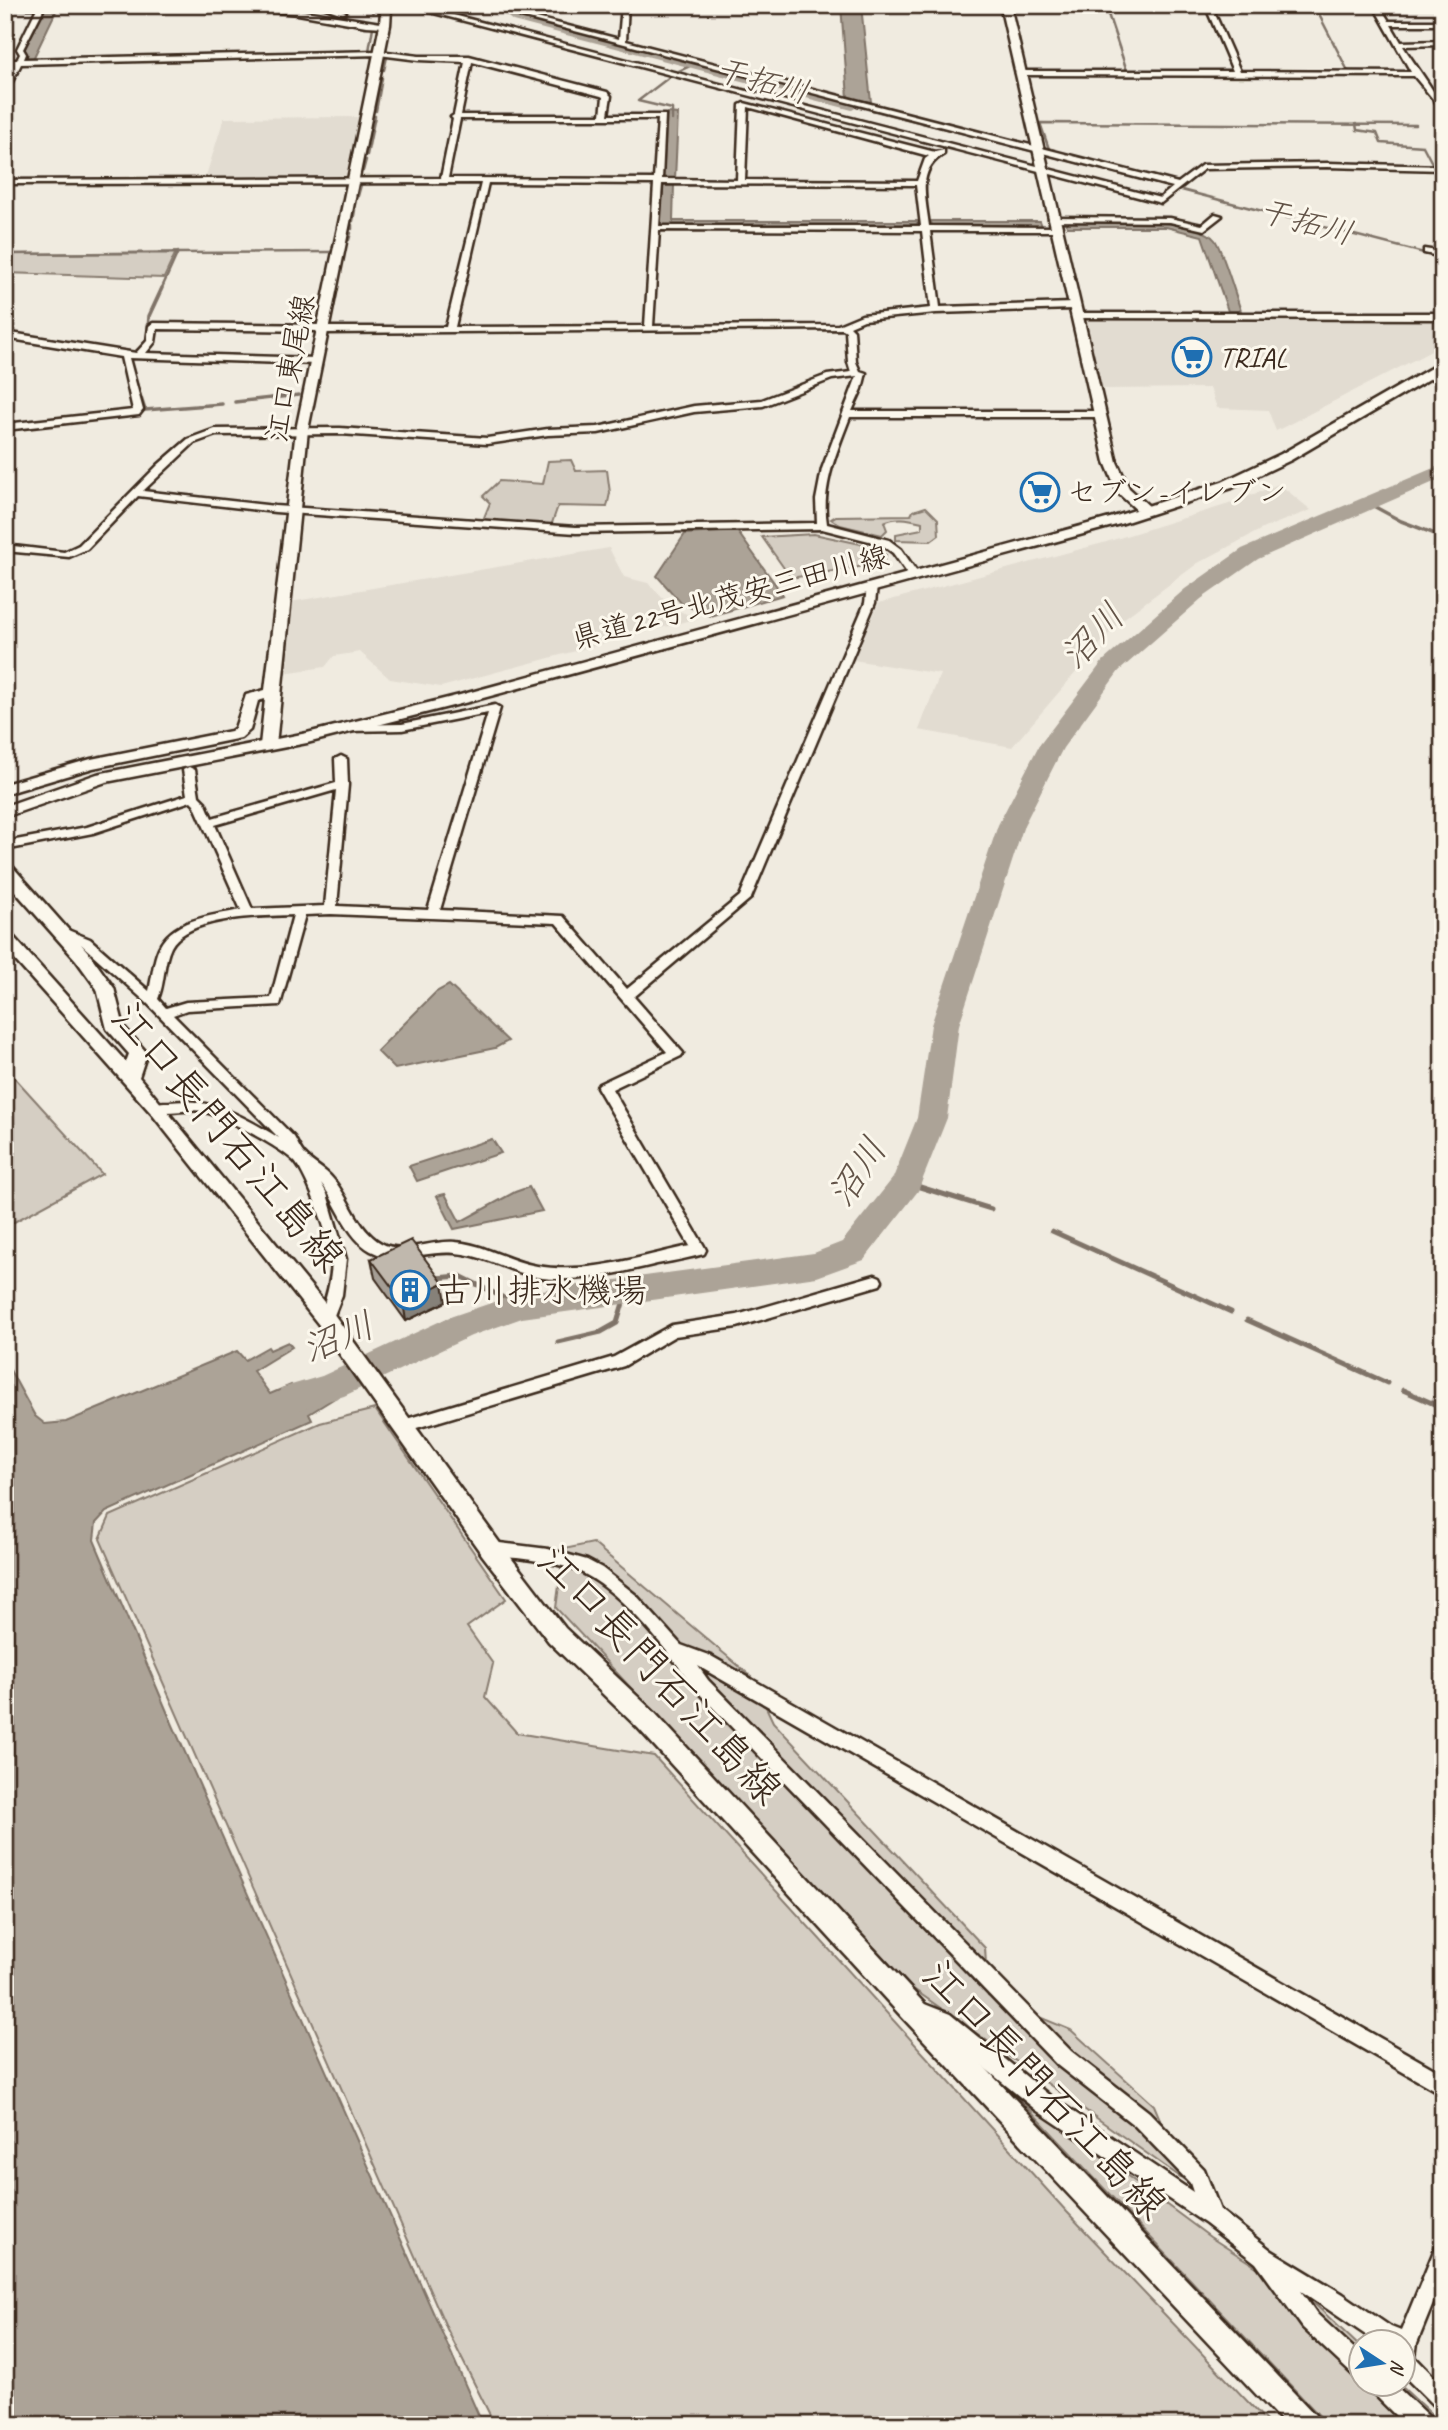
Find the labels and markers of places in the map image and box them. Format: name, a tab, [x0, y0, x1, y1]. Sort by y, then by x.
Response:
supermarket icon: TRIAL	[1171, 336, 1213, 378]
place label: TRIAL	[1219, 338, 1288, 376]
supermarket icon: セブン-イレブン	[1019, 471, 1061, 513]
place label: セブン-イレブン	[1067, 473, 1287, 511]
place label: 古川排水機場	[437, 1268, 647, 1313]
building icon: 古川排水機場	[389, 1269, 431, 1311]

